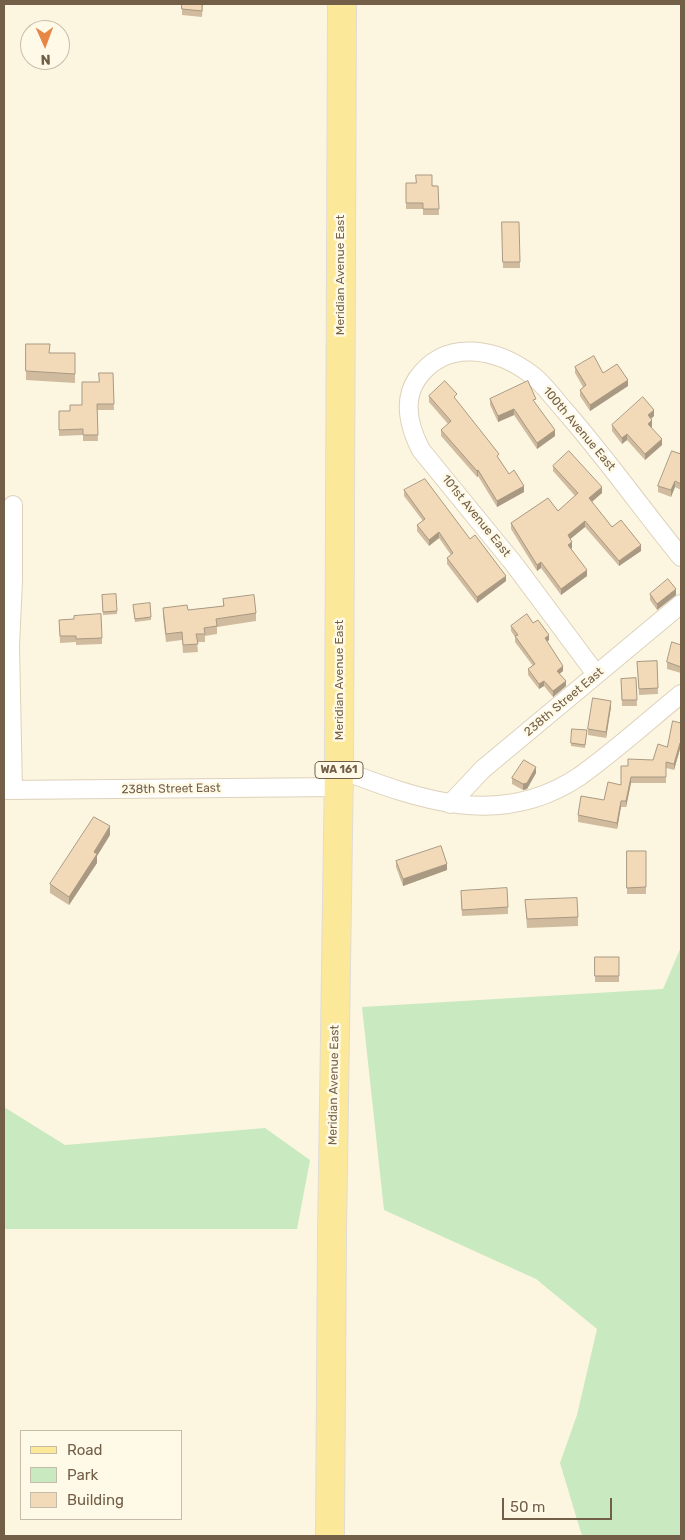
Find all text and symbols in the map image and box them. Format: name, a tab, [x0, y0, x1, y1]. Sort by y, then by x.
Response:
north arrow	[20, 20, 70, 70]
text: N	[40, 51, 51, 68]
street label: Meridian Avenue East	[334, 215, 348, 335]
street label: 100th Avenue East	[540, 384, 618, 474]
street label: 101st Avenue East	[439, 472, 513, 560]
street label: Meridian Avenue East	[333, 620, 347, 740]
street label: 238th Street East	[521, 665, 607, 739]
road number: WA 161	[315, 762, 363, 778]
street label: 238th Street East	[121, 781, 221, 797]
street label: Meridian Avenue East	[326, 1025, 342, 1145]
legend	[20, 1430, 182, 1520]
text: Road	[67, 1441, 103, 1459]
text: Park	[67, 1466, 98, 1484]
scale bar	[505, 1488, 615, 1520]
text: Building	[67, 1491, 124, 1509]
text: 50 m	[510, 1498, 545, 1516]

